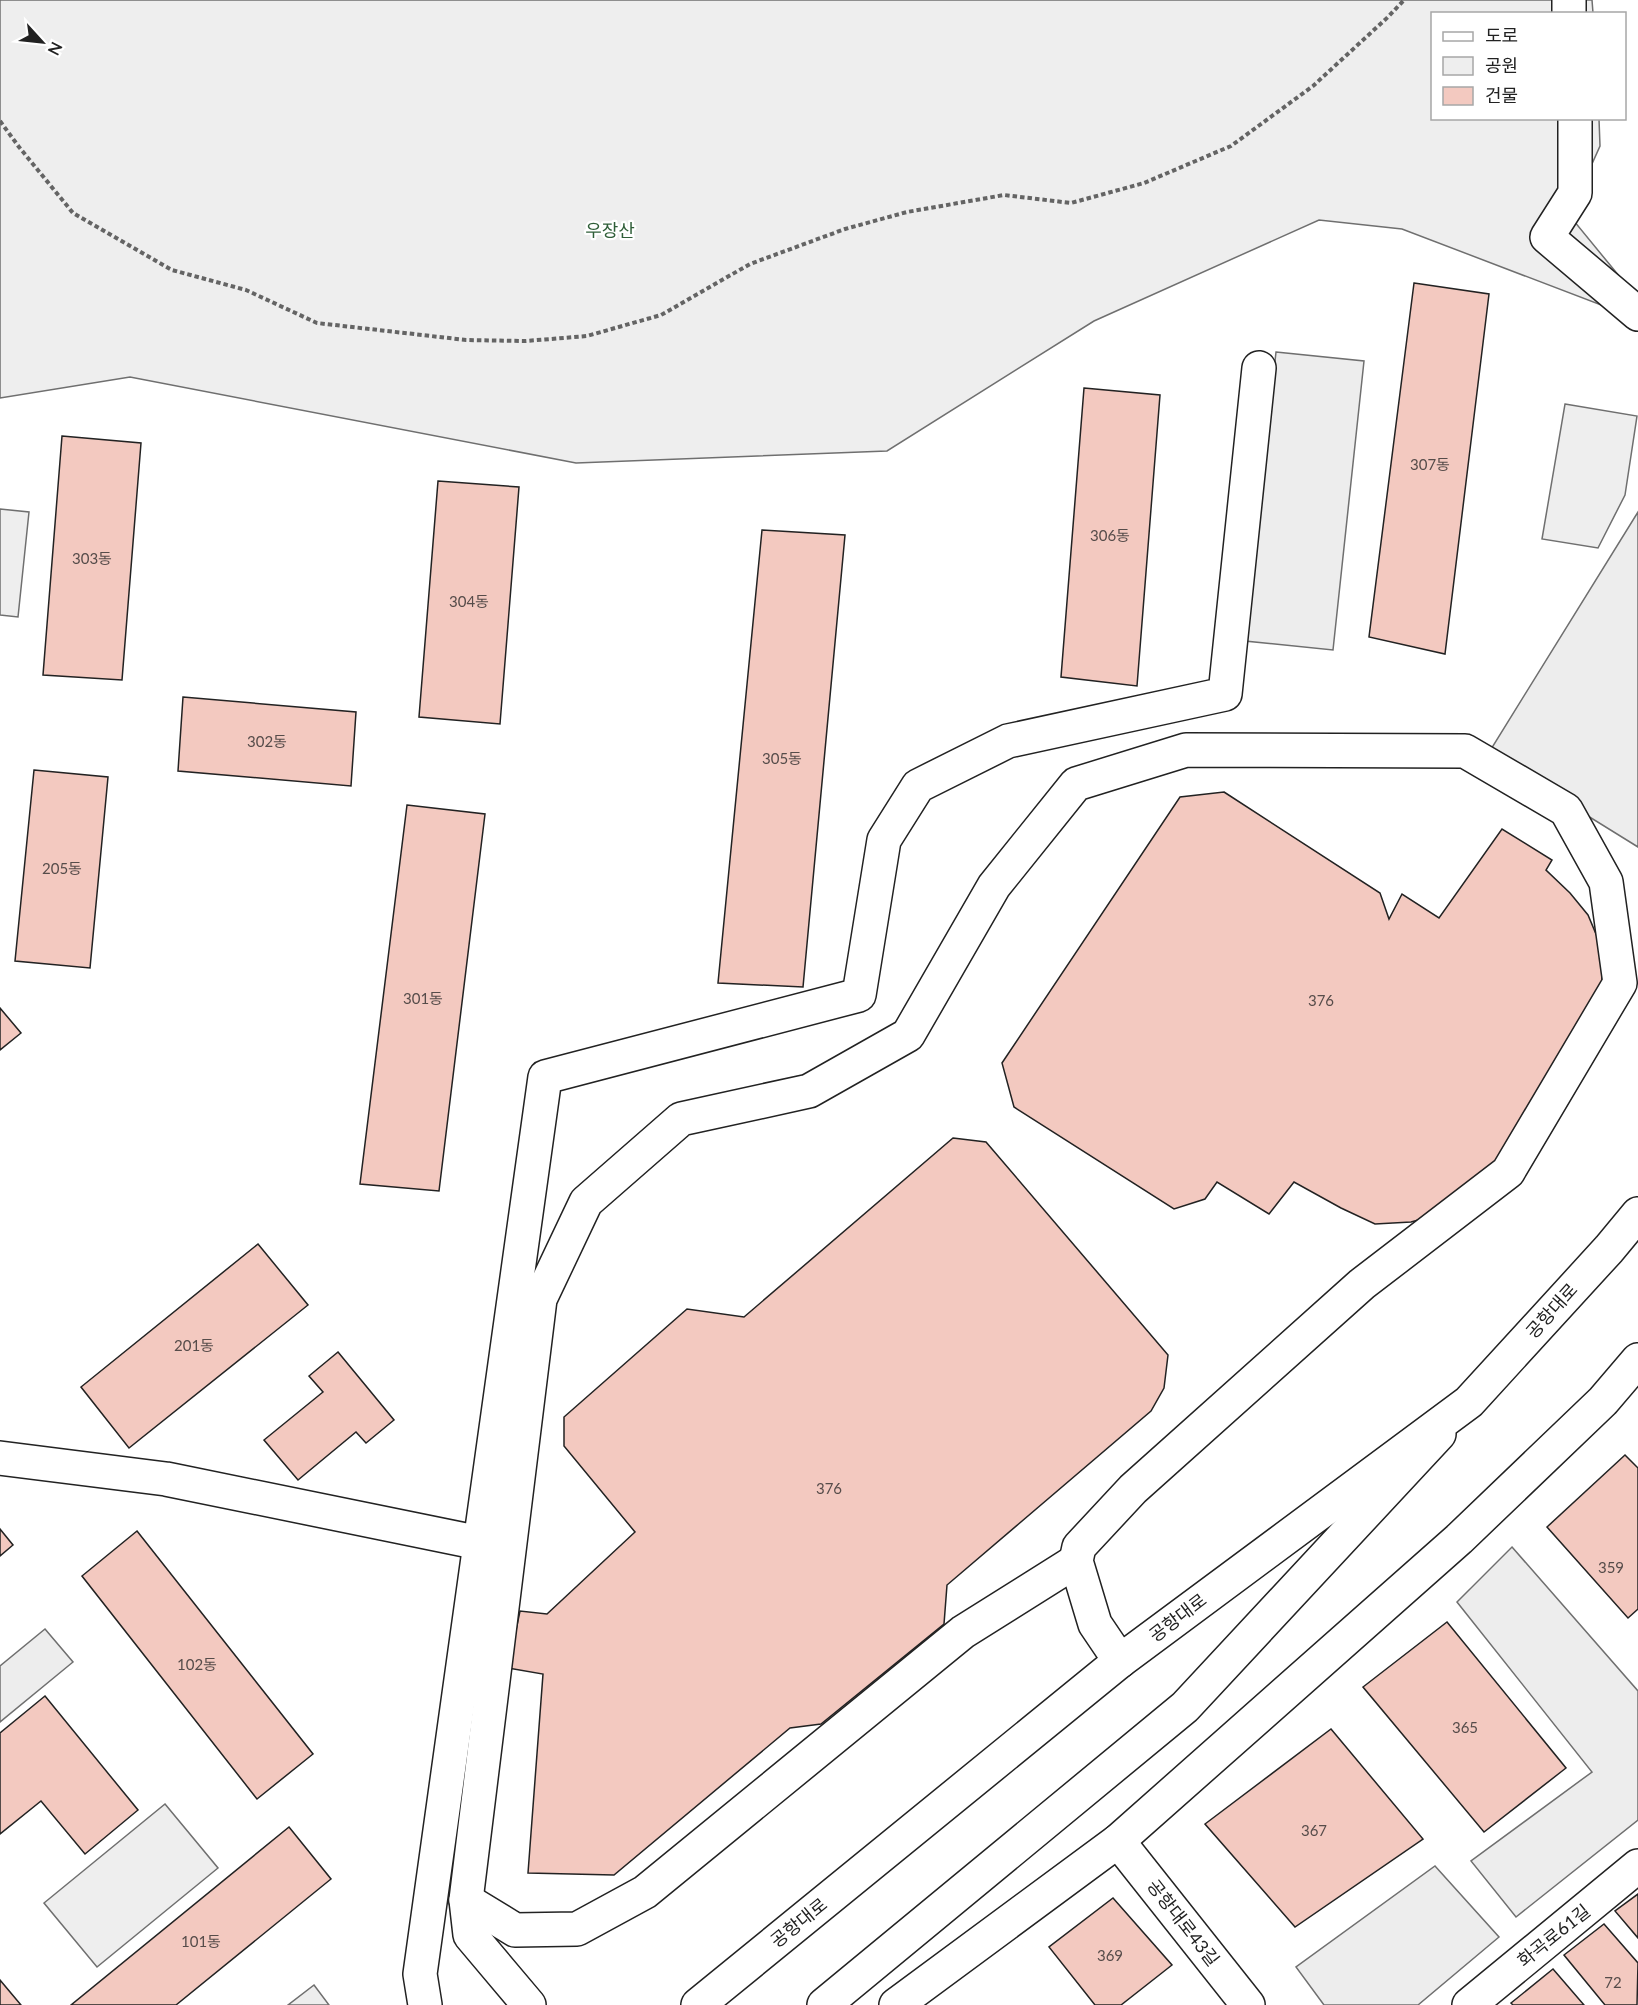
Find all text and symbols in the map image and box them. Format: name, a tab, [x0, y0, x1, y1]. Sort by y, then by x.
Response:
north arrow	[12, 12, 72, 72]
legend	[1431, 12, 1626, 120]
text: 도로	[1485, 24, 1518, 46]
text: N	[45, 39, 67, 59]
text: 공원	[1485, 54, 1518, 76]
text: 건물	[1485, 84, 1518, 106]
park label: 우장산	[585, 219, 635, 241]
house number: 307동	[1410, 455, 1450, 473]
house number: 306동	[1090, 526, 1130, 544]
house number: 303동	[72, 549, 112, 567]
house number: 304동	[449, 592, 489, 610]
house number: 302동	[247, 732, 287, 750]
house number: 305동	[762, 749, 802, 767]
house number: 205동	[42, 859, 82, 877]
house number: 301동	[403, 989, 443, 1007]
house number: 376	[1308, 991, 1334, 1009]
street label: 공항대로	[1521, 1278, 1582, 1342]
house number: 201동	[174, 1336, 214, 1354]
house number: 376	[816, 1479, 842, 1497]
house number: 359	[1598, 1558, 1624, 1576]
street label: 공항대로	[1144, 1588, 1210, 1646]
house number: 102동	[177, 1655, 217, 1673]
house number: 365	[1452, 1718, 1478, 1736]
house number: 367	[1301, 1821, 1327, 1839]
street label: 공항대로43길	[1143, 1875, 1224, 1970]
street label: 공항대로	[766, 1893, 831, 1952]
street label: 화곡로61길	[1513, 1899, 1594, 1971]
house number: 101동	[181, 1932, 221, 1950]
house number: 369	[1097, 1946, 1123, 1964]
house number: 72	[1604, 1973, 1622, 1991]

